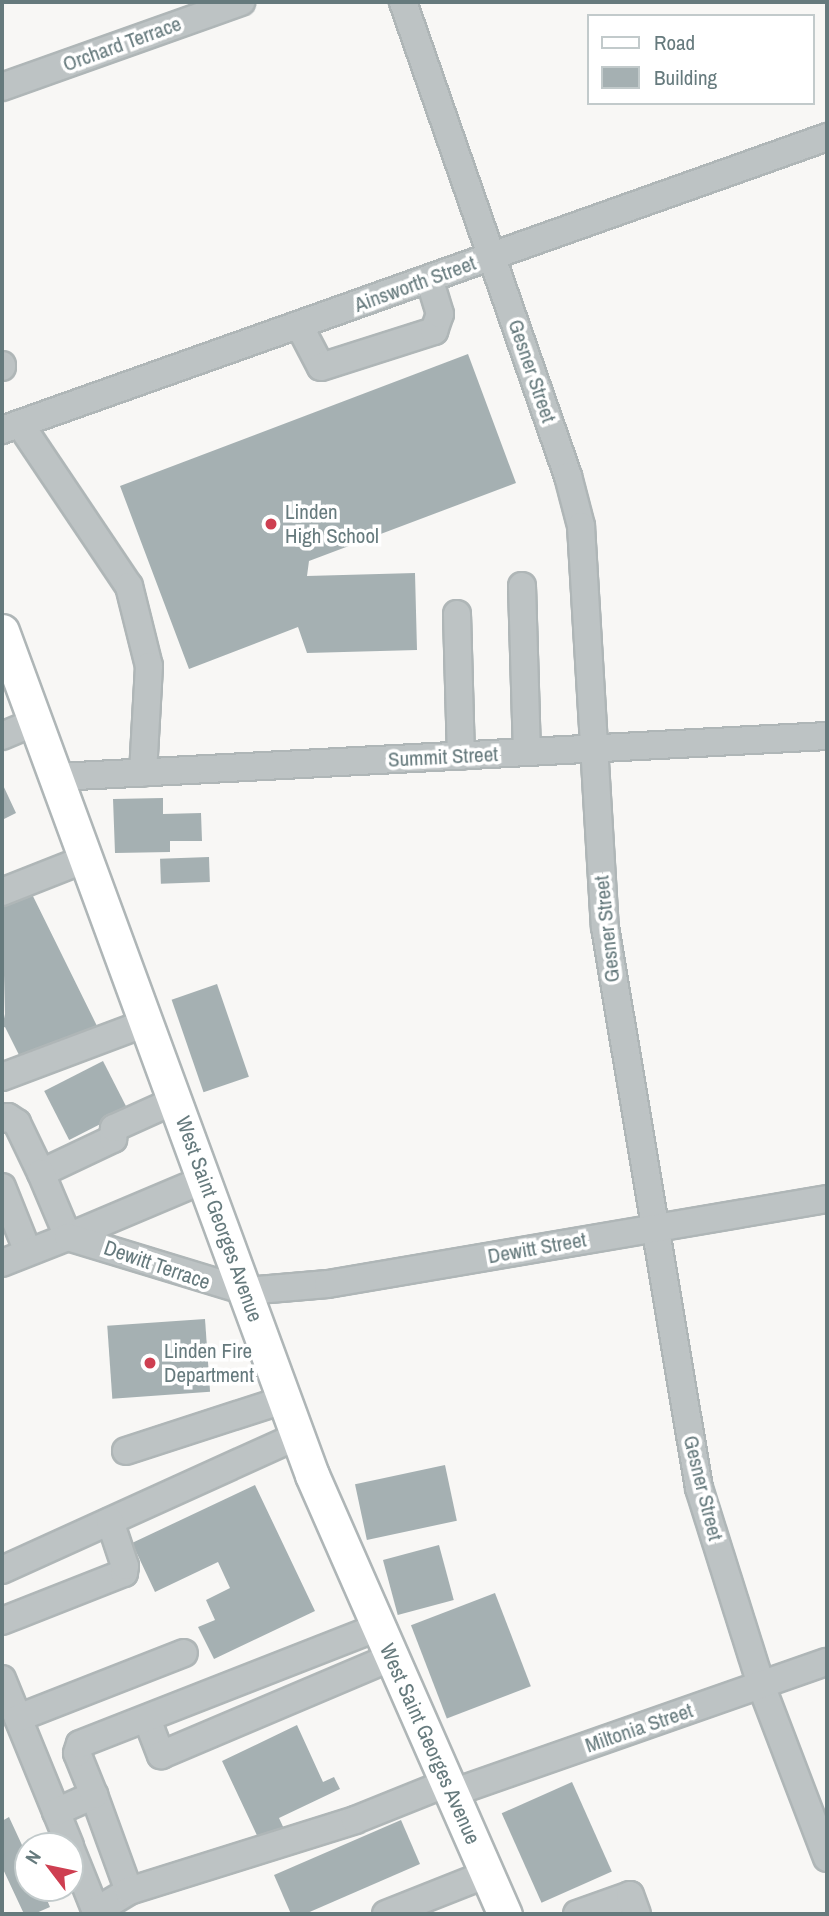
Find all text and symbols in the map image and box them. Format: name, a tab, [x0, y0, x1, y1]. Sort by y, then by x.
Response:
street label: Orchard Terrace	[59, 11, 185, 77]
legend	[588, 14, 815, 105]
text: Road	[654, 28, 695, 57]
text: Building	[654, 63, 717, 92]
street label: Ainsworth Street	[351, 250, 479, 318]
street label: Gesner Street	[503, 316, 561, 426]
place label: Linden High School	[285, 499, 379, 549]
marker: Linden High School	[263, 516, 279, 532]
street label: Summit Street	[387, 742, 499, 772]
street label: Gesner Street	[589, 874, 625, 984]
street label: West Saint Georges Avenue	[170, 1112, 268, 1326]
street label: Dewitt Street	[486, 1227, 588, 1269]
street label: Dewitt Terrace	[100, 1235, 214, 1295]
place label: Linden Fire Department	[164, 1338, 254, 1388]
marker: Linden Fire Department	[142, 1355, 158, 1371]
street label: Gesner Street	[678, 1433, 728, 1543]
street label: West Saint Georges Avenue	[374, 1639, 486, 1849]
street label: Miltonia Street	[582, 1698, 696, 1758]
north arrow	[14, 1832, 84, 1902]
text: N	[19, 1845, 47, 1869]

